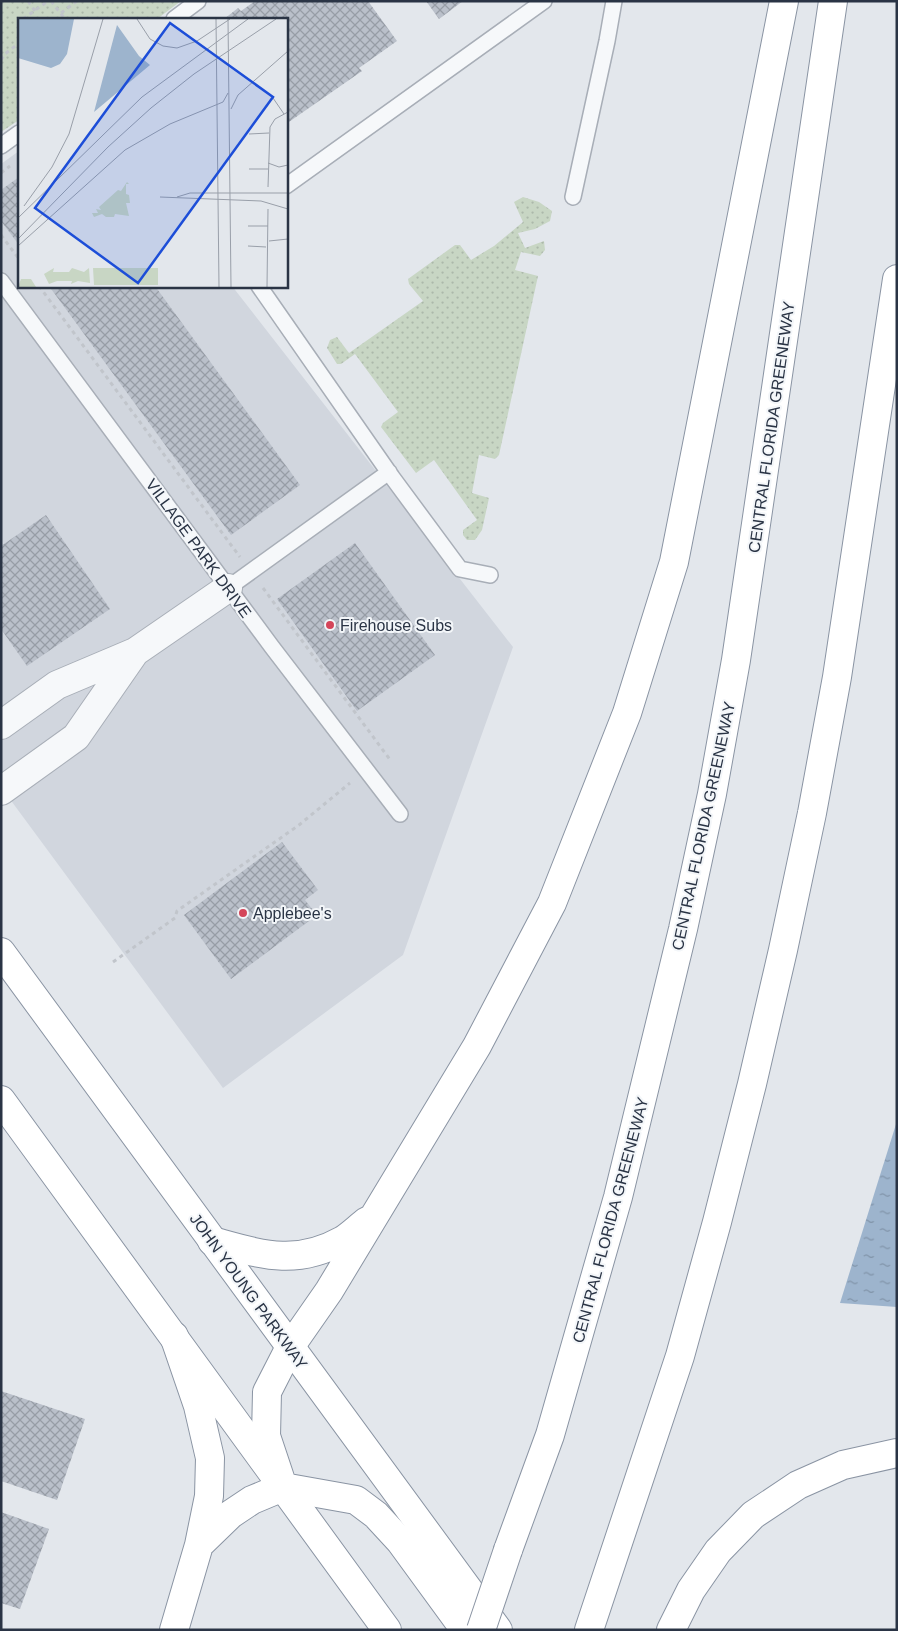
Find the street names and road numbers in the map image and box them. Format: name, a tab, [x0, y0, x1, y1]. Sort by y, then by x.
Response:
street label: CENTRAL FLORIDA GREENEWAY	[745, 300, 798, 554]
street label: VILLAGE PARK DRIVE	[143, 476, 255, 621]
street label: CENTRAL FLORIDA GREENEWAY	[669, 700, 738, 952]
street label: CENTRAL FLORIDA GREENEWAY	[569, 1095, 652, 1345]
street label: JOHN YOUNG PARKWAY	[187, 1210, 311, 1373]

